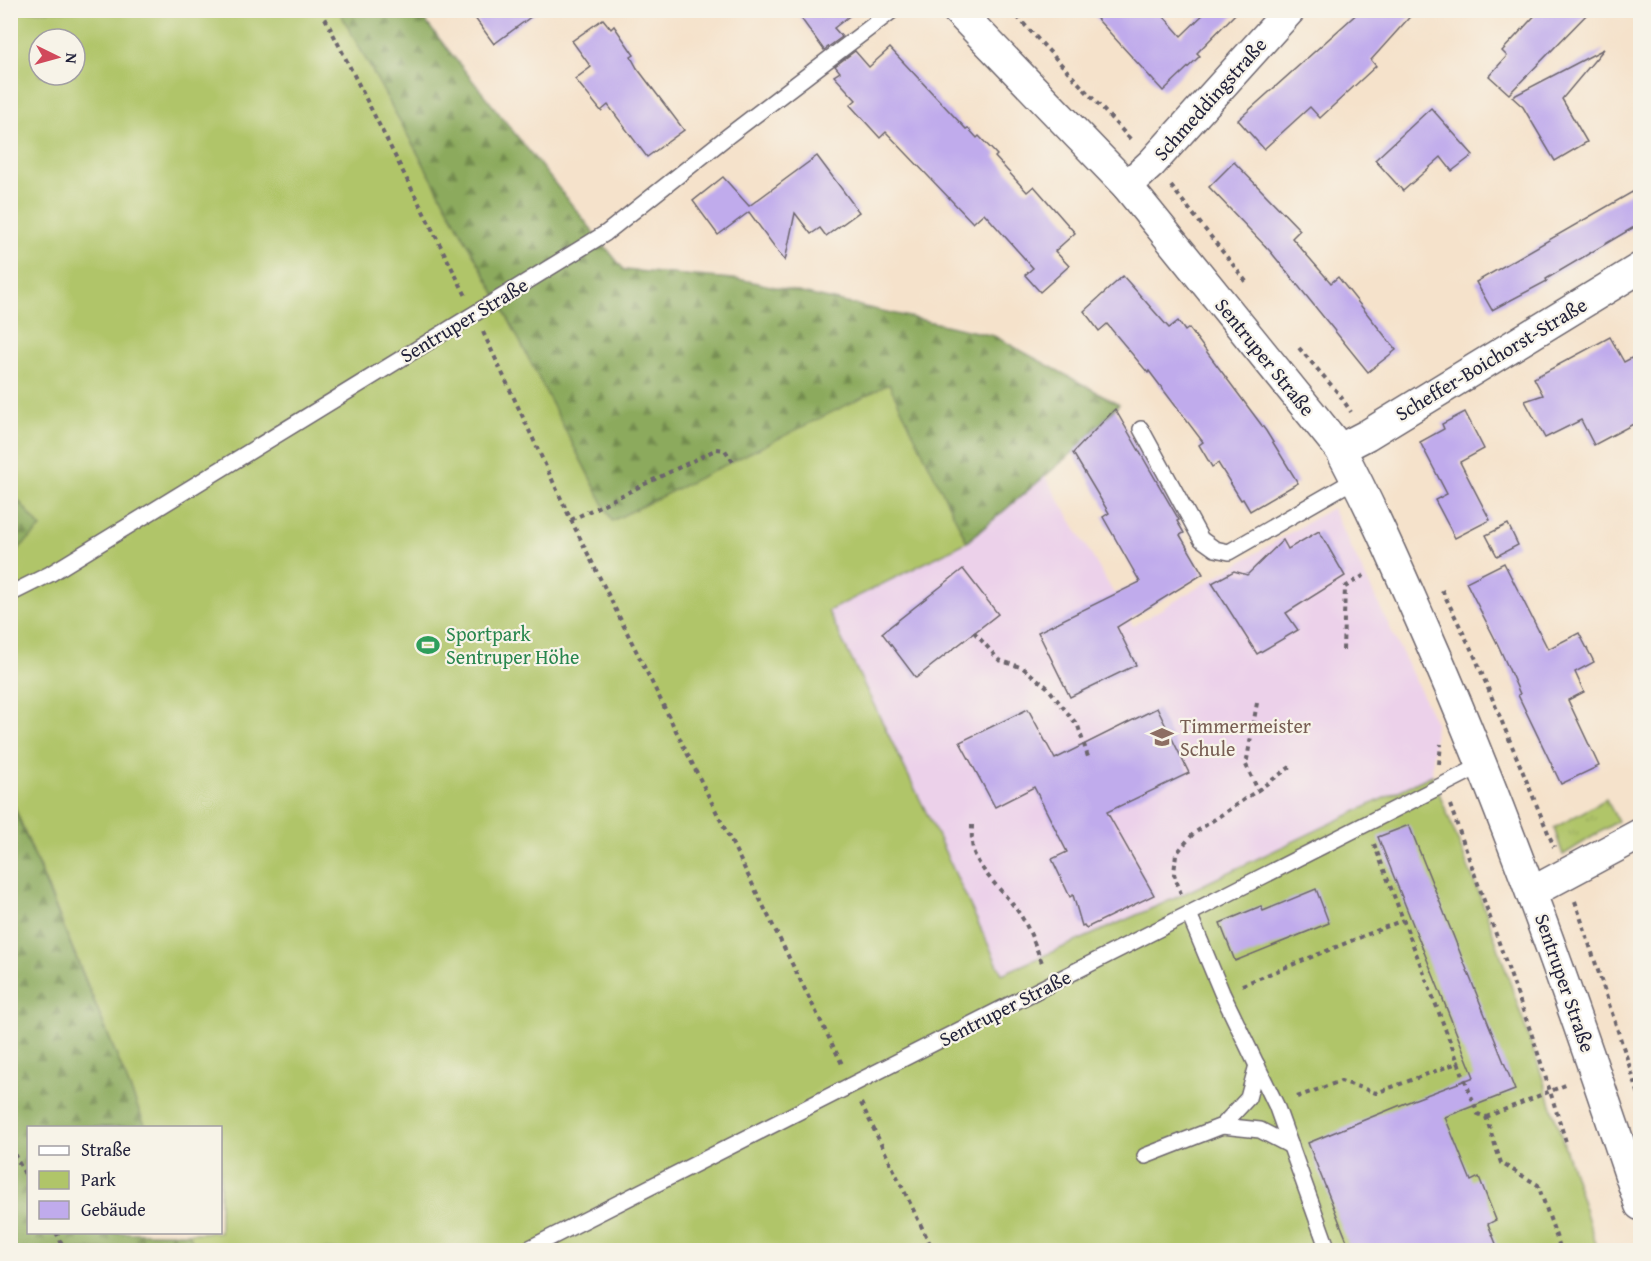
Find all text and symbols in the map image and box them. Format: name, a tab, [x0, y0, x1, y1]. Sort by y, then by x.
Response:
north arrow	[27, 27, 87, 87]
street label: Schmeddingstraße	[1146, 31, 1273, 167]
text: N	[59, 52, 84, 65]
street label: Sentruper Straße	[394, 270, 533, 369]
street label: Scheffer-Boichorst-Straße	[1389, 290, 1592, 427]
street label: Sentruper Straße	[1209, 291, 1322, 422]
place label: Sportpark Sentruper Höhe	[446, 619, 579, 671]
sports icon: Sportpark Sentruper Höhe	[415, 632, 441, 658]
place label: Timmermeister Schule	[1180, 711, 1311, 763]
school or university icon: Timmermeister Schule	[1149, 724, 1175, 750]
street label: Sentruper Straße	[1528, 910, 1603, 1056]
street label: Sentruper Straße	[934, 962, 1076, 1053]
legend	[27, 1126, 222, 1234]
text: Straße	[81, 1136, 131, 1163]
text: Park	[81, 1166, 117, 1193]
text: Gebäude	[81, 1196, 146, 1223]

